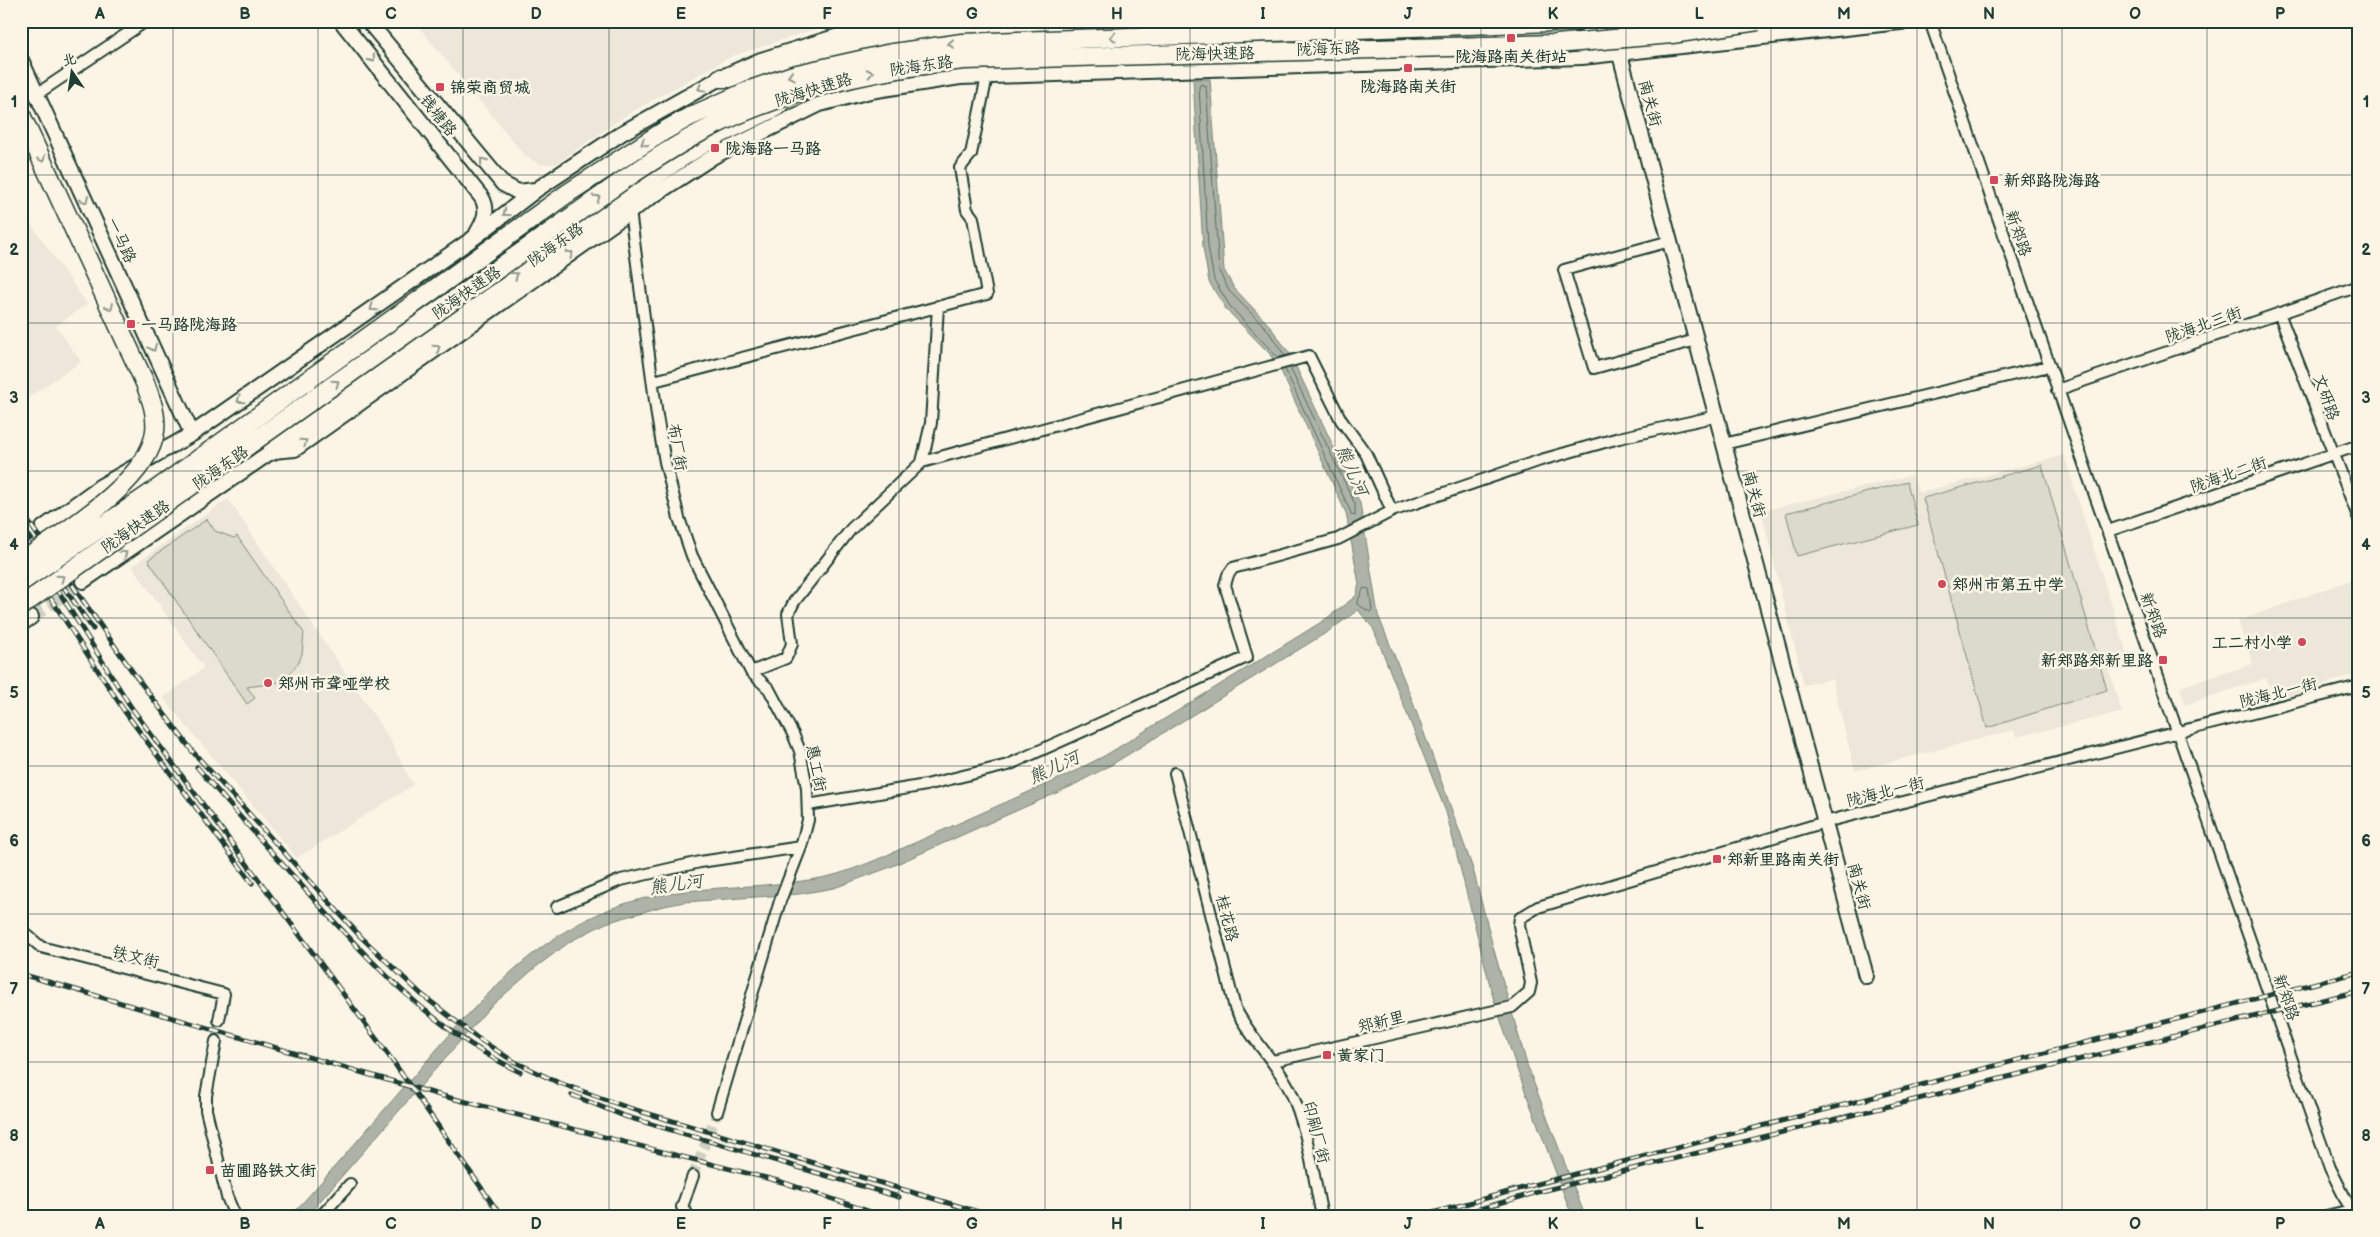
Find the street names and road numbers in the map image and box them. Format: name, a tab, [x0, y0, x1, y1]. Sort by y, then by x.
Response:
street label: 陇海东路	[1296, 39, 1360, 60]
street label: 陇海快速路	[1175, 44, 1255, 65]
street label: 陇海东路	[888, 53, 954, 80]
street label: 陇海快速路	[772, 70, 854, 111]
street label: 南关街	[1634, 78, 1665, 129]
street label: 钱塘路	[415, 91, 460, 141]
street label: 新郑路	[2001, 208, 2034, 259]
street label: 一马路	[102, 215, 139, 266]
street label: 陇海东路	[524, 219, 588, 271]
street label: 陇海快速路	[429, 262, 505, 324]
street label: 陇海北三街	[2163, 303, 2244, 347]
street label: 文研路	[2308, 372, 2343, 423]
street label: 布厂街	[663, 422, 690, 473]
street label: 陇海东路	[189, 442, 253, 494]
street label: 陇海北二街	[2188, 453, 2269, 497]
street label: 南关街	[1738, 469, 1769, 520]
street label: 陇海快速路	[98, 496, 174, 558]
street label: 新郑路	[2135, 590, 2170, 641]
street label: 陇海北一街	[2237, 675, 2319, 712]
street label: 惠工街	[802, 743, 829, 794]
street label: 陇海北一街	[1844, 774, 1926, 811]
street label: 南关街	[1843, 861, 1874, 912]
street label: 桂花路	[1212, 893, 1242, 944]
street label: 铁文街	[110, 942, 161, 972]
street label: 新郑路	[2269, 972, 2302, 1023]
street label: 郑新里	[1356, 1008, 1407, 1037]
street label: 印刷厂街	[1298, 1099, 1333, 1166]

